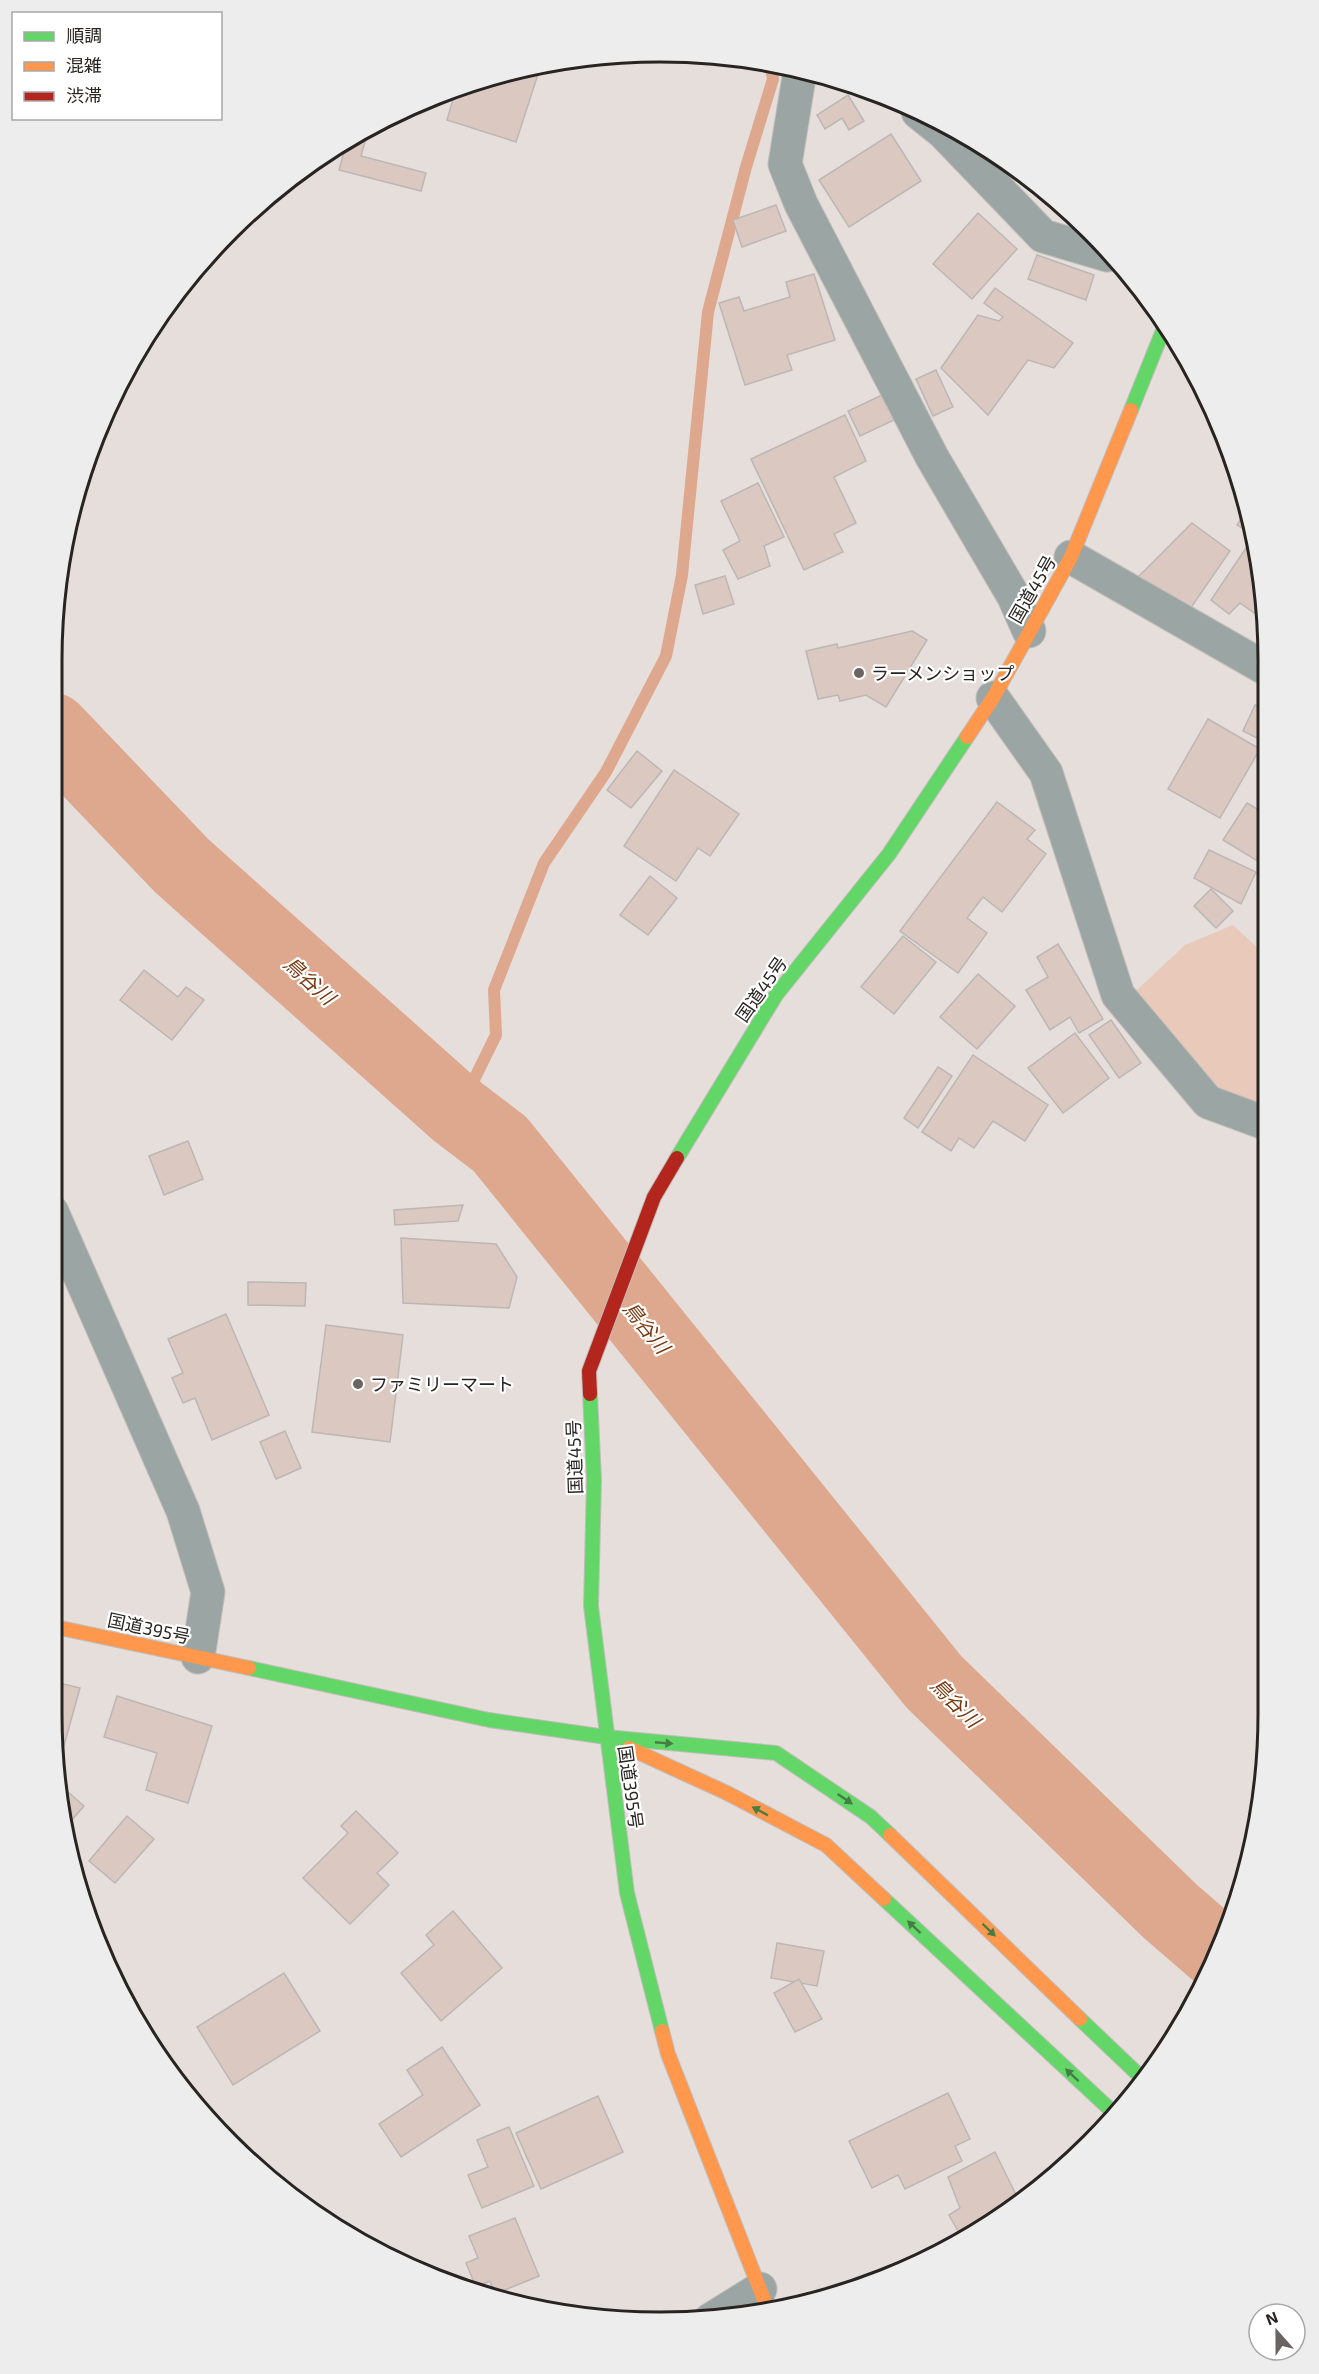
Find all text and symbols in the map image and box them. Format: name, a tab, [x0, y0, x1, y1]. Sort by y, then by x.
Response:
legend	[12, 12, 222, 120]
text: 順調	[66, 24, 102, 46]
text: 混雑	[66, 54, 102, 76]
text: 渋滞	[66, 84, 102, 106]
street label: 国道45号	[1004, 551, 1060, 627]
place label: ラーメンショップ	[871, 662, 1014, 684]
marker: ラーメンショップ	[852, 666, 866, 680]
water label: 鳥谷川	[280, 951, 342, 1010]
street label: 国道45号	[731, 952, 791, 1026]
water label: 鳥谷川	[619, 1296, 676, 1359]
place label: ファミリーマート	[370, 1373, 514, 1395]
marker: ファミリーマート	[351, 1377, 365, 1391]
street label: 国道45号	[562, 1419, 586, 1495]
street label: 国道395号	[106, 1609, 192, 1647]
water label: 鳥谷川	[926, 1672, 987, 1733]
one-way arrow	[655, 1738, 674, 1748]
street label: 国道395号	[614, 1744, 648, 1830]
one-way arrow	[836, 1793, 852, 1805]
one-way arrow	[751, 1806, 768, 1815]
one-way arrow	[907, 1921, 922, 1934]
one-way arrow	[981, 1923, 996, 1937]
one-way arrow	[1065, 2068, 1079, 2082]
north arrow	[1247, 2302, 1307, 2362]
text: N	[1263, 2307, 1280, 2328]

